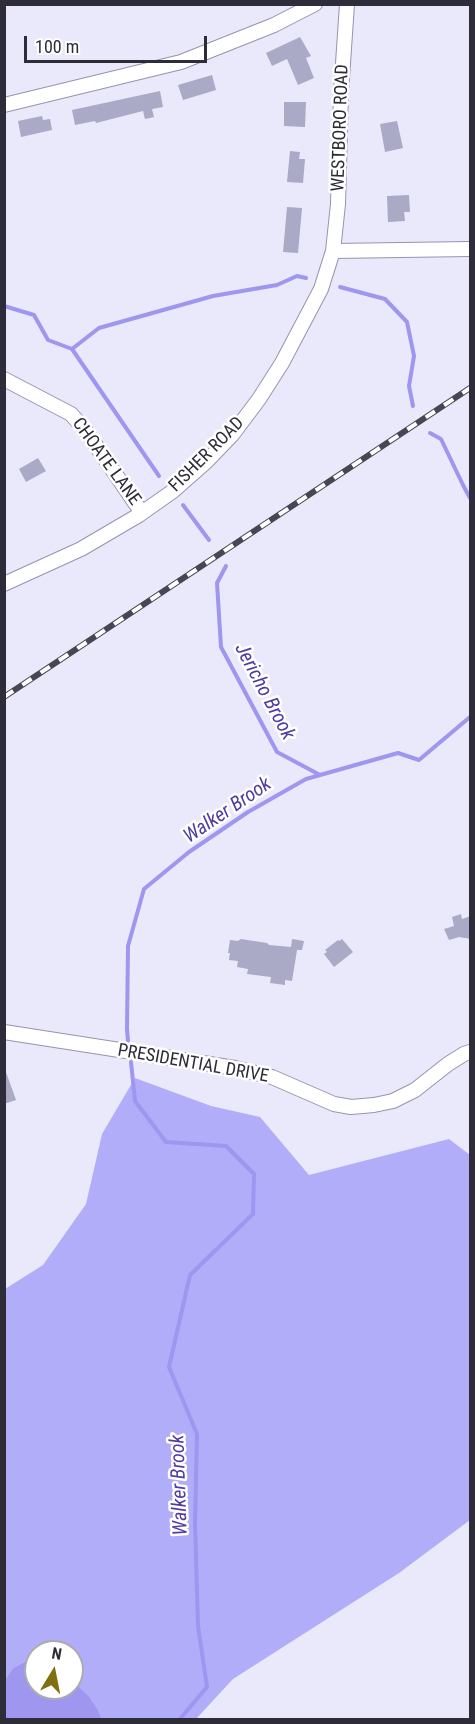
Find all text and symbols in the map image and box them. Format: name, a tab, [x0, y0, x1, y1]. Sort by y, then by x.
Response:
scale bar	[27, 24, 210, 62]
text: 100 m	[35, 36, 79, 57]
street label: WESTBORO ROAD	[328, 64, 354, 192]
street label: FISHER ROAD	[165, 413, 249, 497]
street label: CHOATE LANE	[67, 414, 145, 510]
water label: Jericho Brook	[229, 640, 299, 744]
water label: Walker Brook	[180, 773, 276, 849]
street label: PRESIDENTIAL DRIVE	[116, 1040, 270, 1088]
water label: Walker Brook	[166, 1434, 194, 1536]
north arrow	[24, 1640, 84, 1700]
text: N	[50, 1644, 63, 1664]

